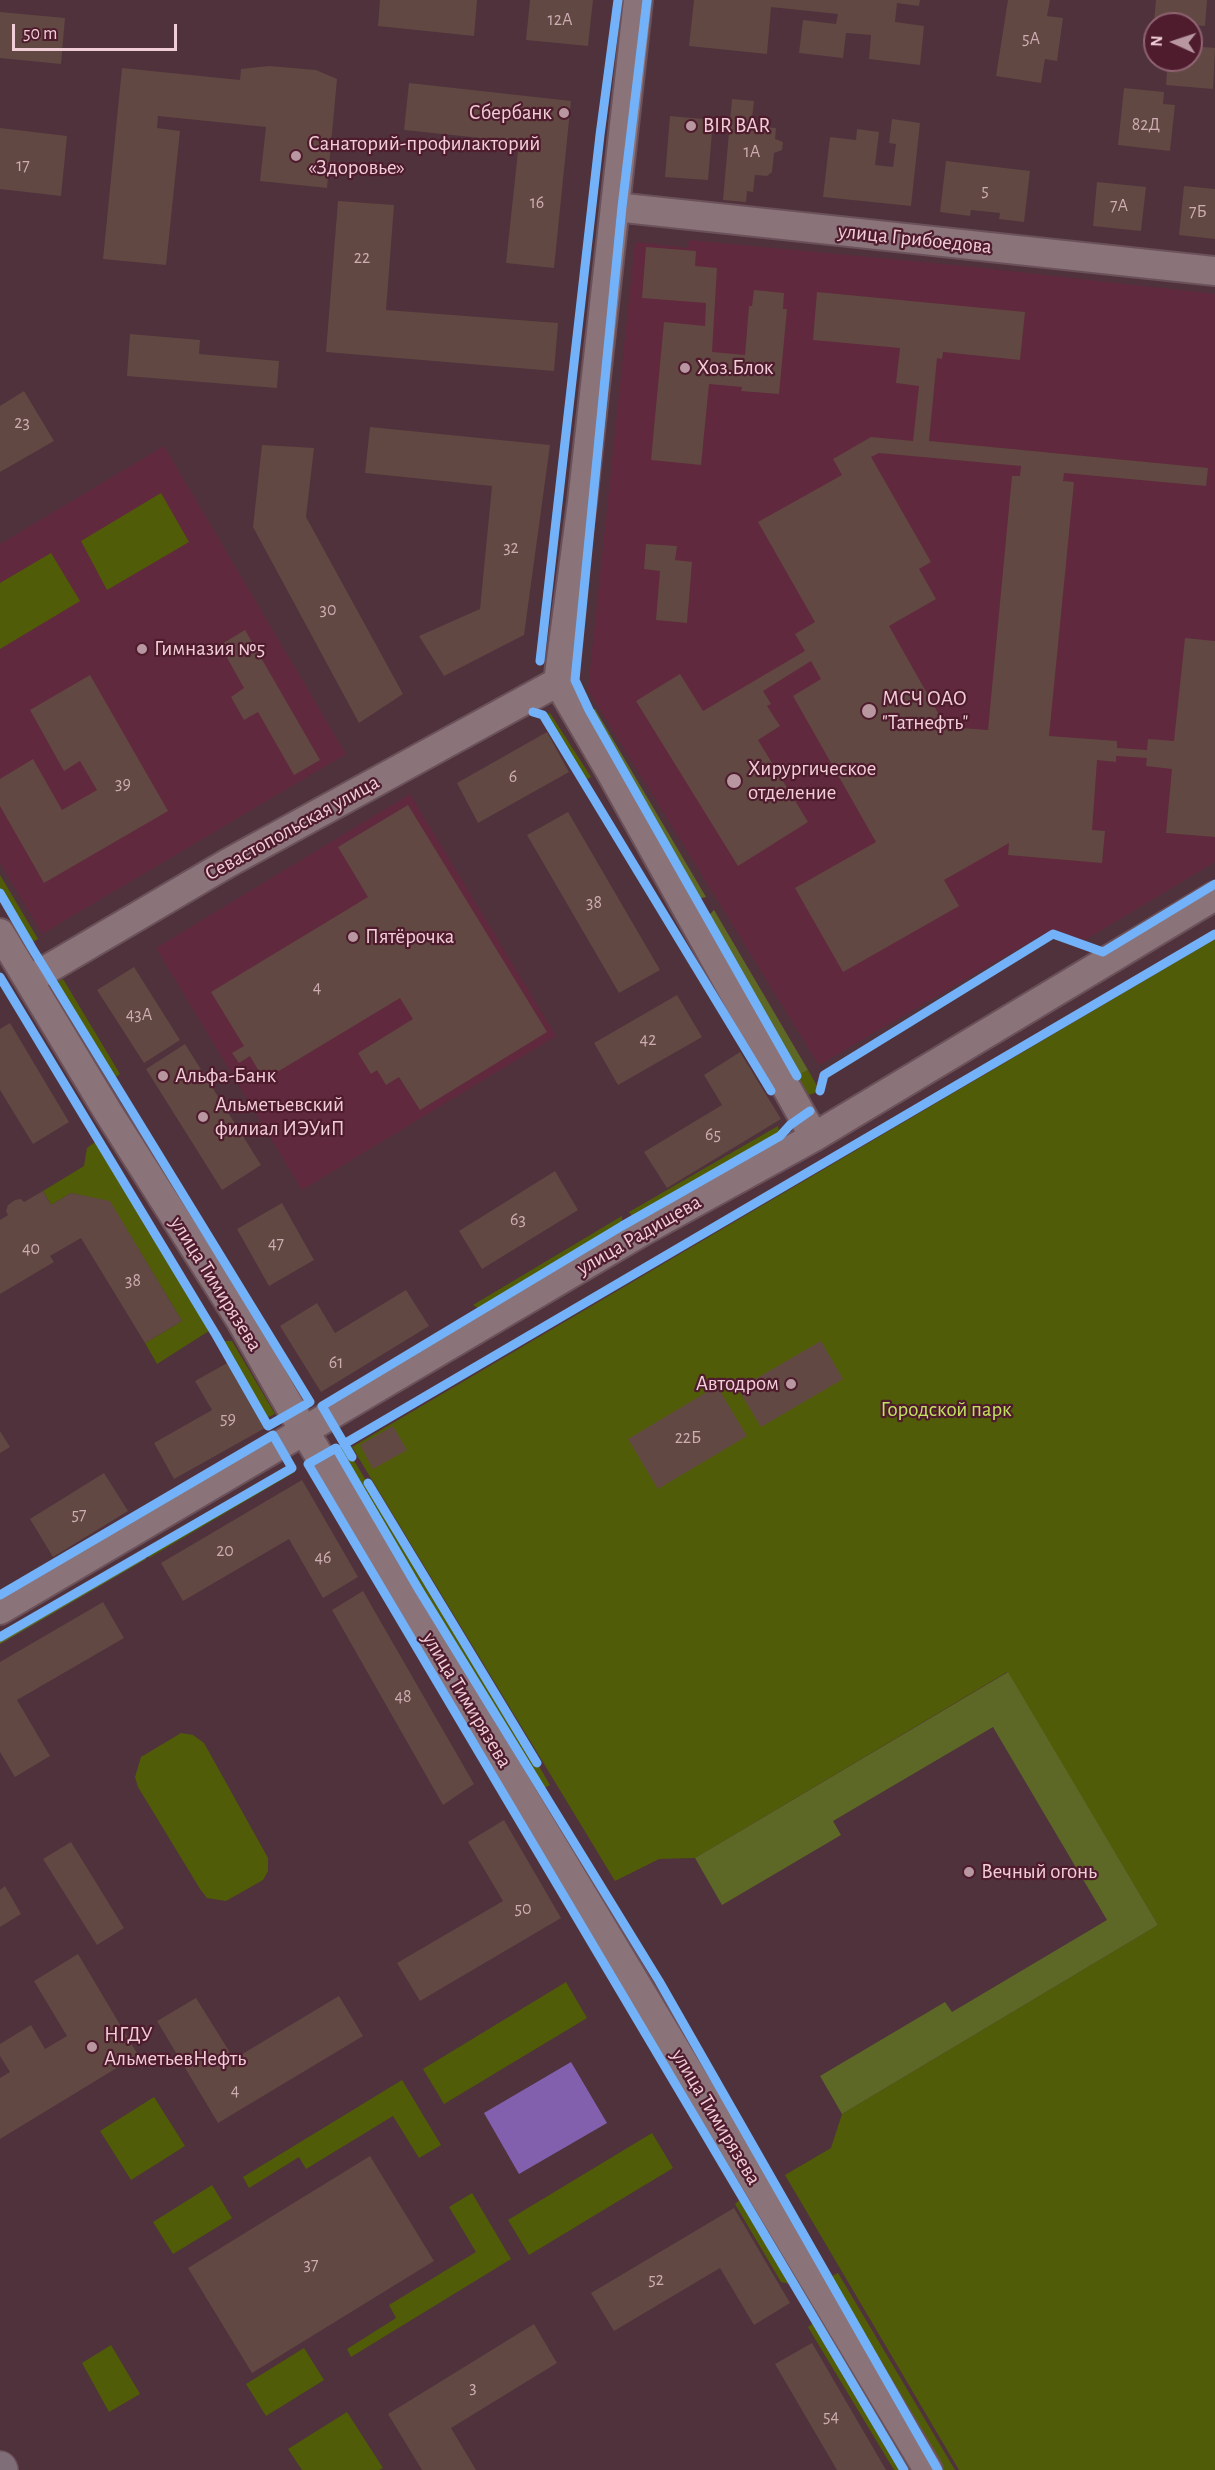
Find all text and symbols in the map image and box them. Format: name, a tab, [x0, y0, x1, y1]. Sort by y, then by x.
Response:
house number: 12А	[548, 9, 572, 31]
scale bar	[15, 12, 180, 50]
north arrow	[1143, 12, 1203, 72]
text: 50 m	[23, 25, 57, 43]
house number: 5А	[1022, 28, 1040, 50]
text: N	[1149, 35, 1165, 47]
place label: Сбербанк	[469, 100, 552, 126]
marker: Сбербанк	[557, 106, 571, 120]
place label: BIR BAR	[703, 113, 770, 139]
house number: 82Д	[1132, 114, 1160, 136]
marker: BIR BAR	[684, 119, 698, 133]
place label: Санаторий-профилакторий «Здоровье»	[308, 131, 540, 181]
house number: 1А	[744, 141, 760, 163]
marker: Санаторий-профилакторий «Здоровье»	[289, 149, 303, 163]
house number: 17	[16, 155, 30, 177]
house number: 5	[981, 180, 989, 202]
house number: 16	[530, 192, 544, 214]
house number: 7А	[1110, 195, 1128, 217]
house number: 7Б	[1189, 201, 1207, 223]
street label: улица Грибоедова	[837, 218, 993, 260]
house number: 22	[354, 247, 370, 269]
place label: Хоз.Блок	[697, 355, 773, 381]
marker: Хоз.Блок	[678, 361, 692, 375]
house number: 23	[14, 412, 30, 434]
house number: 32	[503, 537, 519, 559]
house number: 30	[320, 599, 336, 621]
place label: Гимназия №5	[154, 636, 265, 662]
marker: Гимназия №5	[135, 642, 149, 656]
place label: МСЧ ОАО "Татнефть"	[882, 686, 968, 736]
marker: МСЧ ОАО "Татнефть"	[860, 702, 878, 720]
place label: Хирургическое отделение	[748, 756, 876, 806]
house number: 6	[509, 766, 517, 788]
street label: Севастопольская улица	[200, 770, 384, 886]
marker: Хирургическое отделение	[725, 772, 743, 790]
house number: 39	[115, 773, 131, 795]
house number: 38	[586, 892, 602, 914]
place label: Пятёрочка	[365, 924, 454, 950]
marker: Пятёрочка	[346, 930, 360, 944]
house number: 4	[313, 977, 321, 999]
house number: 43А	[126, 1004, 152, 1026]
house number: 42	[640, 1029, 656, 1051]
place label: Альфа-Банк	[175, 1063, 276, 1089]
marker: Альфа-Банк	[156, 1069, 170, 1083]
place label: Альметьевский филиал ИЭУиП	[215, 1092, 345, 1142]
marker: Альметьевский филиал ИЭУиП	[196, 1110, 210, 1124]
house number: 65	[705, 1124, 721, 1146]
street label: улица Радищева	[572, 1189, 706, 1281]
house number: 63	[510, 1209, 526, 1231]
street label: улица Тимирязева	[165, 1212, 267, 1356]
house number: 47	[268, 1233, 284, 1255]
house number: 40	[22, 1238, 40, 1260]
house number: 38	[125, 1270, 141, 1292]
house number: 61	[329, 1352, 343, 1374]
place label: Автодром	[696, 1371, 779, 1397]
marker: Автодром	[784, 1377, 798, 1391]
park label: Городской парк	[880, 1397, 1012, 1423]
house number: 59	[220, 1408, 236, 1430]
house number: 22Б	[675, 1427, 701, 1449]
house number: 57	[71, 1504, 87, 1526]
house number: 20	[216, 1540, 234, 1562]
house number: 46	[314, 1547, 332, 1569]
street label: улица Тимирязева	[417, 1627, 517, 1773]
house number: 48	[394, 1686, 412, 1708]
place label: Вечный огонь	[981, 1859, 1097, 1885]
marker: Вечный огонь	[962, 1865, 976, 1879]
house number: 50	[514, 1898, 532, 1920]
place label: НГДУ АльметьевНефть	[104, 2022, 246, 2072]
marker: НГДУ АльметьевНефть	[85, 2040, 99, 2054]
street label: улица Тимирязева	[666, 2044, 766, 2190]
house number: 4	[231, 2080, 239, 2102]
house number: 37	[304, 2254, 318, 2276]
house number: 52	[648, 2269, 664, 2291]
house number: 3	[469, 2377, 477, 2399]
house number: 54	[823, 2406, 839, 2428]

